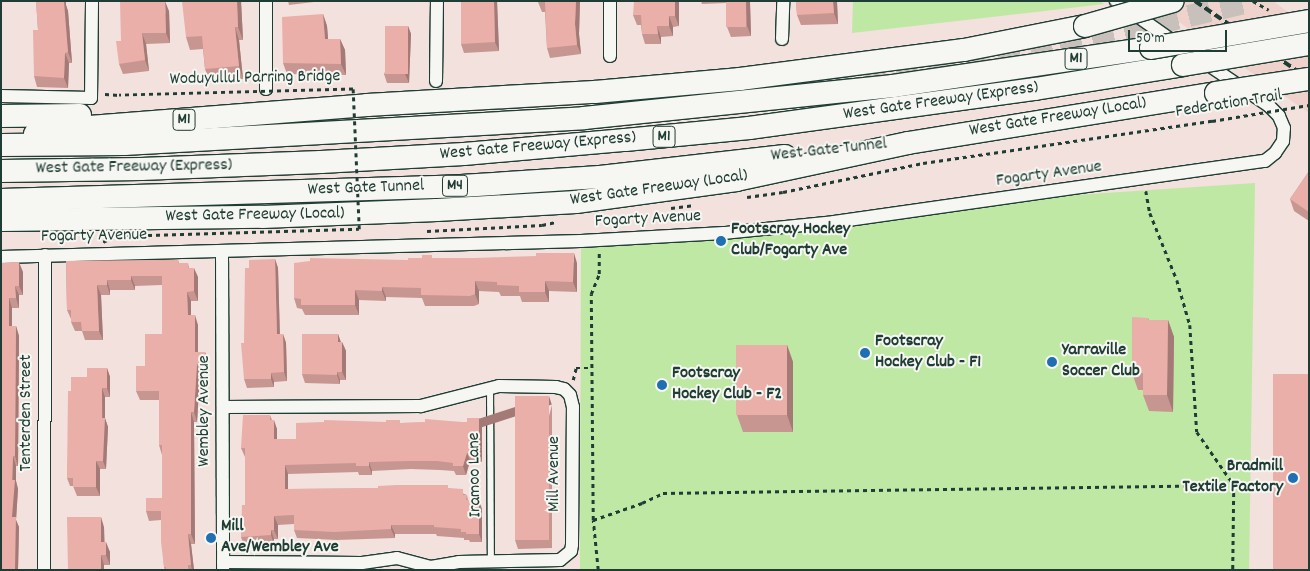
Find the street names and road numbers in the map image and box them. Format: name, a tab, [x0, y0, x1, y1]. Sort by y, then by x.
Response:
road number: M1	[1064, 46, 1088, 72]
street label: Woduyullul Parring Bridge	[169, 67, 341, 91]
street label: West Gate Freeway (Express)	[842, 78, 1040, 126]
street label: Federation Trail	[1174, 86, 1284, 124]
street label: West Gate Freeway (Local)	[968, 93, 1148, 143]
road number: M1	[172, 106, 196, 134]
road number: M1	[652, 124, 676, 150]
street label: West Gate Freeway (Express)	[439, 128, 637, 166]
street label: West Gate Tunnel	[770, 134, 888, 168]
street label: West Gate Freeway (Express)	[35, 155, 233, 181]
street label: Fogarty Avenue	[995, 157, 1103, 193]
street label: West Gate Freeway (Local)	[569, 166, 749, 212]
road number: M4	[441, 172, 469, 200]
street label: West Gate Tunnel	[307, 176, 425, 202]
street label: West Gate Freeway (Local)	[165, 204, 345, 228]
street label: Fogarty Avenue	[594, 206, 702, 234]
street label: Fogarty Avenue	[41, 225, 147, 249]
street label: Tenterden Street	[16, 354, 38, 472]
street label: Wembley Avenue	[194, 355, 216, 467]
street label: Iramoo Lane	[464, 432, 488, 518]
street label: Mill Avenue	[544, 436, 566, 512]

